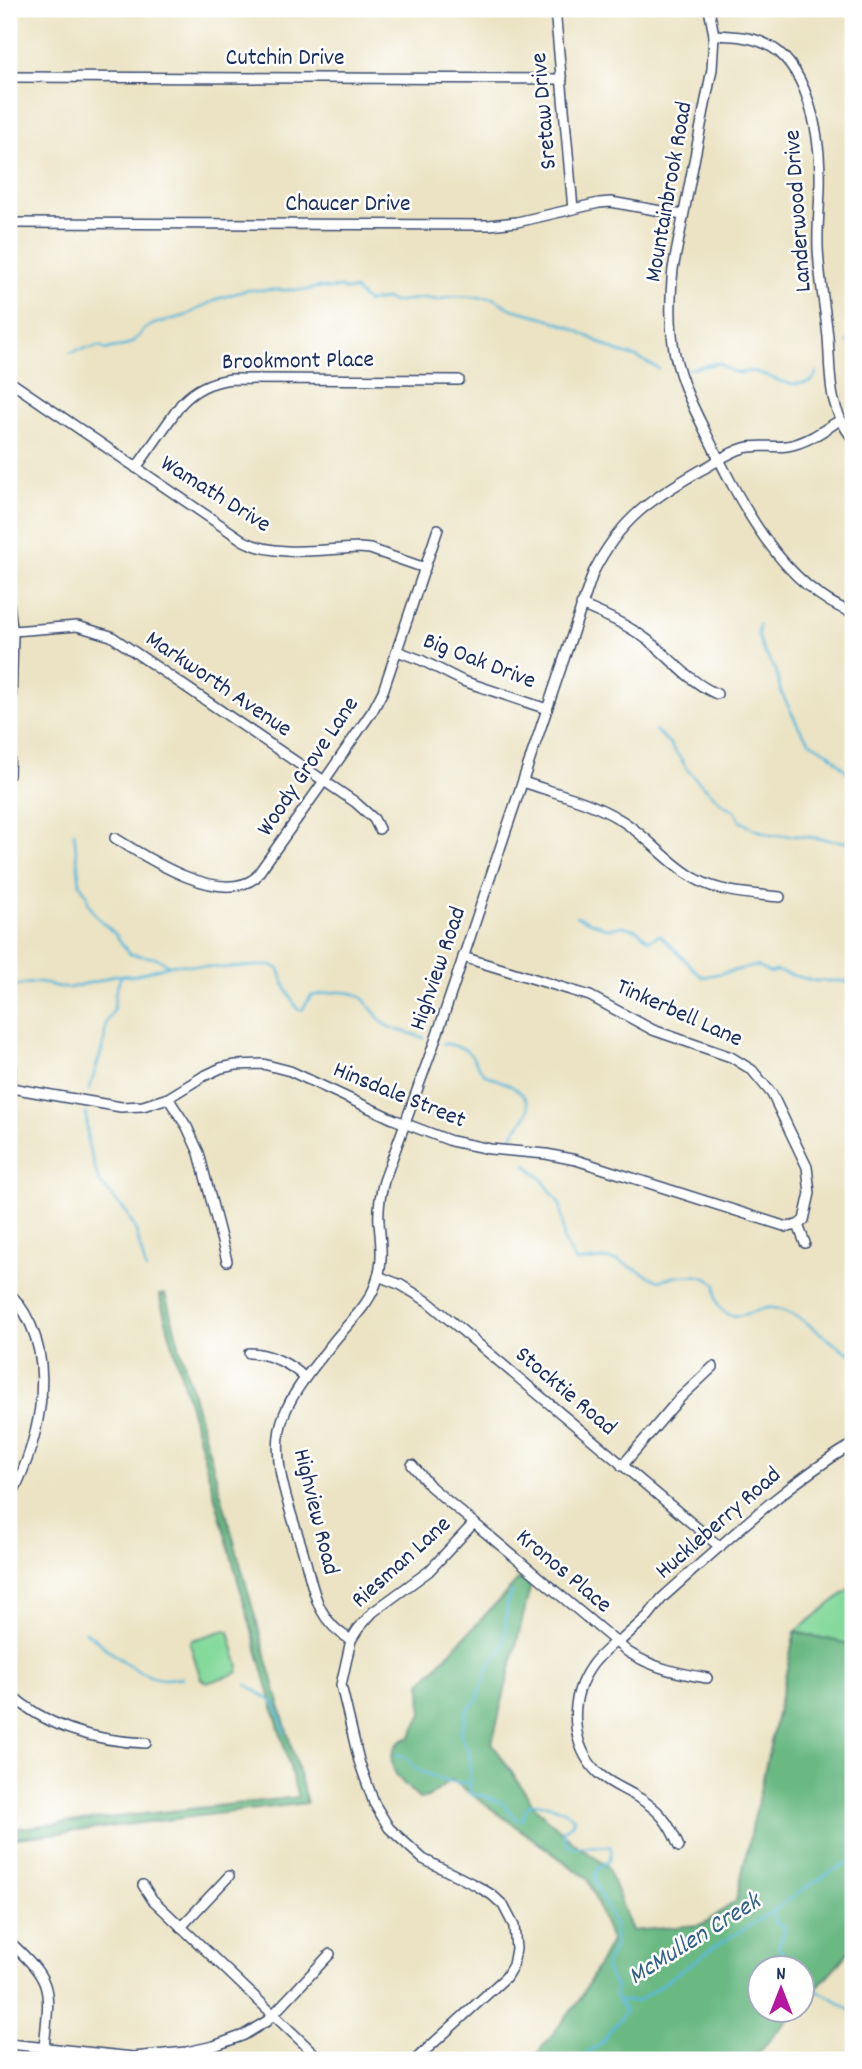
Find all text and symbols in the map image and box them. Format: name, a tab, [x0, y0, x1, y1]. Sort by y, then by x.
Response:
street label: Cutchin Drive	[226, 42, 344, 76]
street label: Sretaw Drive	[523, 51, 567, 171]
street label: Mountainbrook Road	[637, 99, 703, 285]
street label: Landerwood Drive	[776, 129, 822, 293]
street label: Chaucer Drive	[285, 188, 411, 222]
street label: Brookmont Place	[222, 344, 374, 380]
street label: Wamath Drive	[153, 448, 277, 542]
street label: Markworth Avenue	[138, 623, 298, 747]
street label: Big Oak Drive	[418, 625, 540, 699]
street label: Woody Grove Lane	[250, 690, 368, 844]
street label: Highview Road	[402, 902, 476, 1036]
street label: Tinkerbell Lane	[610, 971, 748, 1057]
street label: Hinsdale Street	[328, 1054, 471, 1138]
street label: Stocktie Road	[507, 1339, 623, 1445]
street label: Highview Road	[283, 1445, 347, 1579]
street label: Huckleberry Road	[649, 1460, 789, 1588]
street label: Riesman Lane	[345, 1509, 459, 1617]
street label: Kronos Place	[508, 1522, 618, 1622]
water label: McMullen Creek	[622, 1883, 770, 1995]
north arrow	[746, 1954, 816, 2024]
text: N	[776, 1962, 786, 1989]

